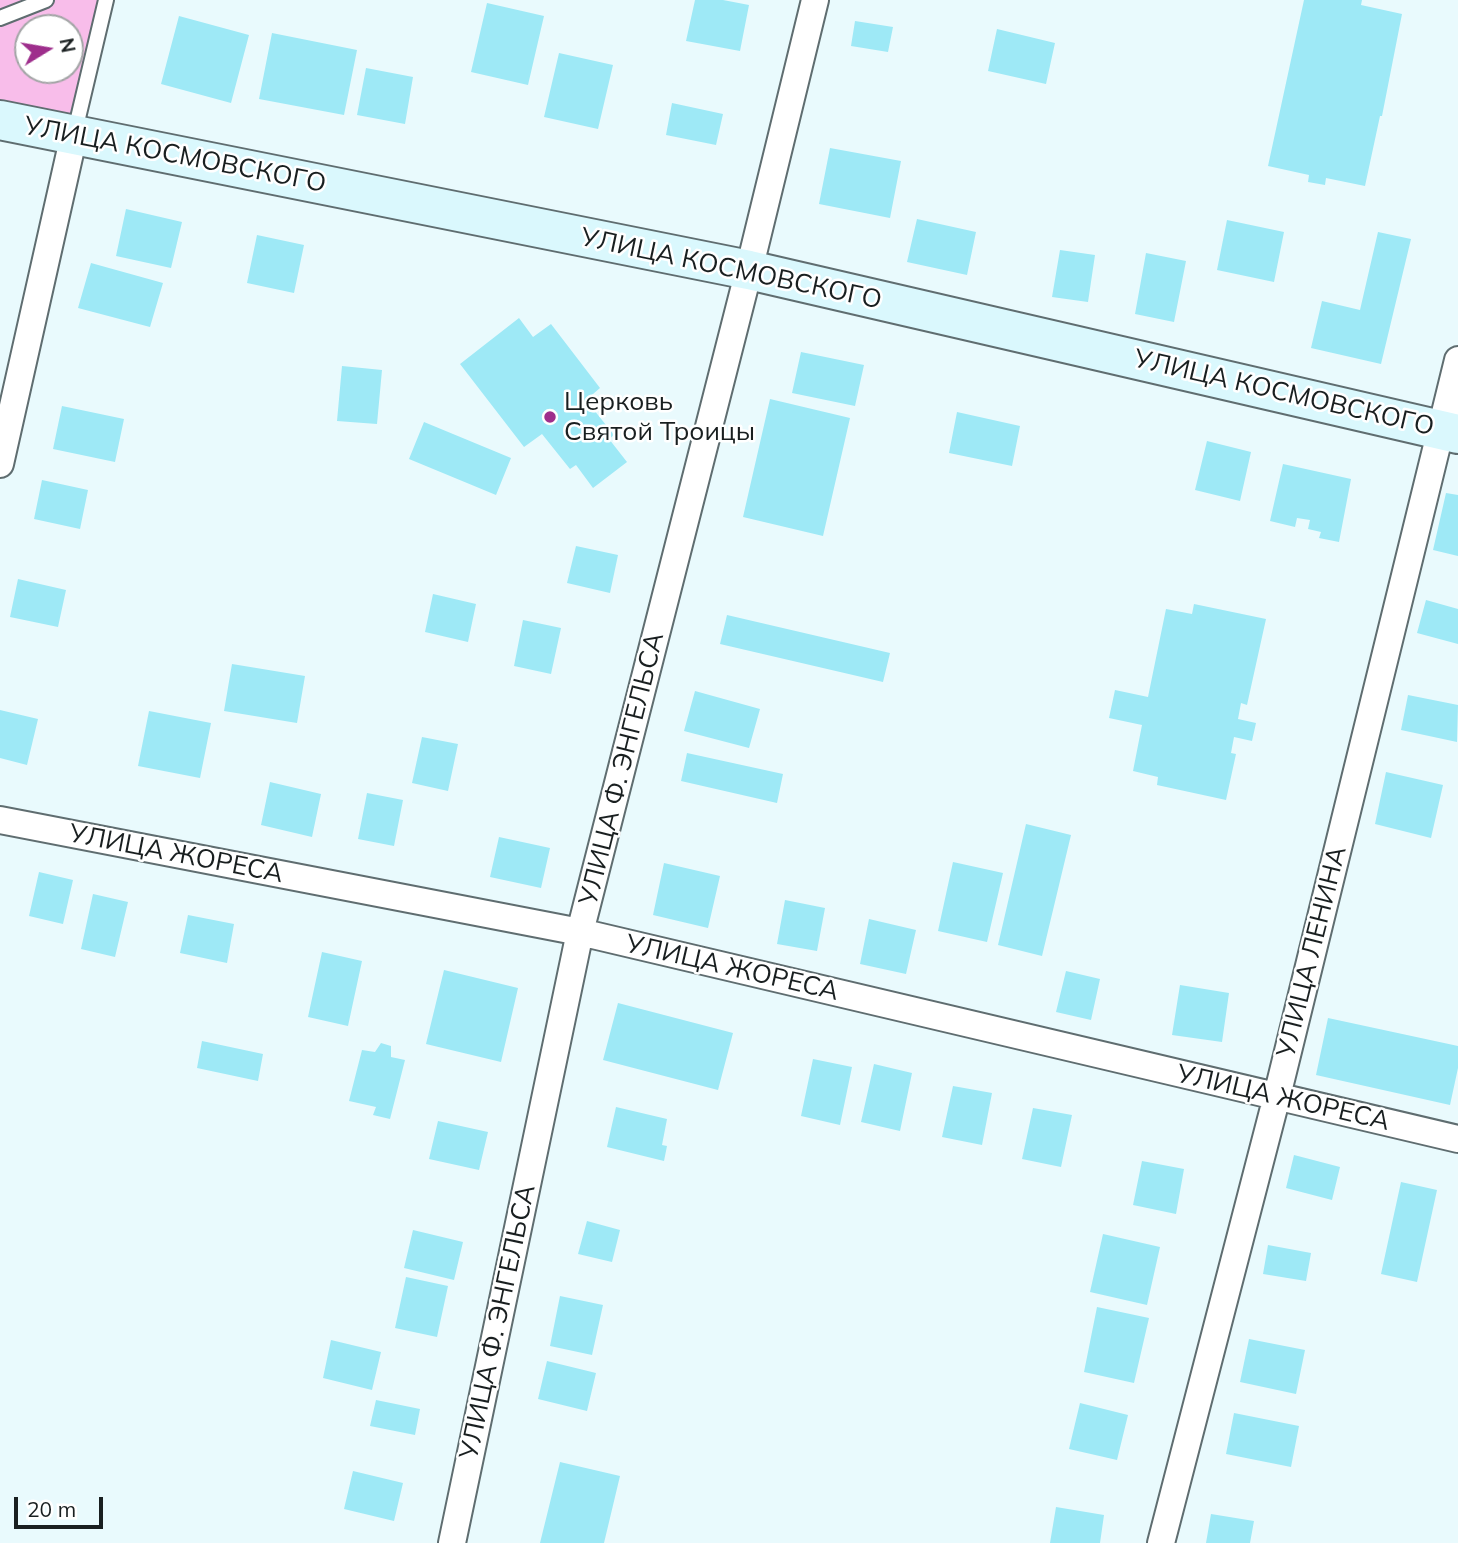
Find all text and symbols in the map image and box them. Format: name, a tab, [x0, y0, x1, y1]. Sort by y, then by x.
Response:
north arrow	[14, 14, 84, 84]
text: N	[54, 36, 81, 55]
street label: УЛИЦА КОСМОВСКОГО	[21, 110, 329, 200]
street label: УЛИЦА КОСМОВСКОГО	[578, 222, 884, 316]
street label: УЛИЦА КОСМОВСКОГО	[1131, 343, 1437, 443]
place label: Церковь Святой Троицы	[564, 386, 755, 448]
marker: Церковь Святой Троицы	[542, 409, 558, 425]
street label: УЛИЦА Ф. ЭНГЕЛЬСА	[573, 629, 671, 909]
street label: УЛИЦА ЖОРЕСА	[66, 818, 286, 890]
street label: УЛИЦА ЛЕНИНА	[1271, 843, 1353, 1061]
street label: УЛИЦА ЖОРЕСА	[622, 928, 842, 1008]
street label: УЛИЦА ЖОРЕСА	[1173, 1058, 1393, 1138]
street label: УЛИЦА Ф. ЭНГЕЛЬСА	[454, 1182, 542, 1462]
scale bar	[18, 1484, 107, 1528]
text: 20 m	[27, 1496, 76, 1522]

